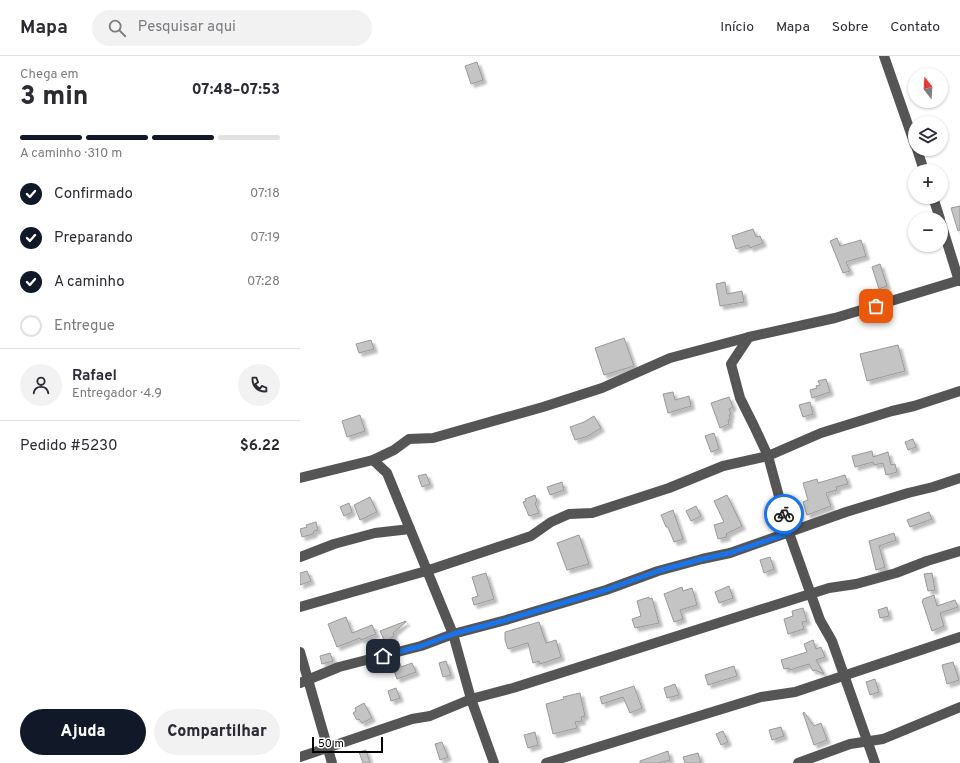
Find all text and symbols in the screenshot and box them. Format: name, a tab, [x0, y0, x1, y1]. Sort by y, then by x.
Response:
search box	[92, 10, 372, 46]
text: Mapa	[20, 16, 68, 40]
icon: search	[106, 17, 128, 39]
text: Pesquisar aqui	[138, 18, 236, 37]
text: Início	[720, 19, 754, 36]
text: Mapa	[776, 19, 810, 36]
text: Sobre	[832, 19, 868, 36]
text: Contato	[890, 19, 940, 36]
text: Chega em	[20, 67, 79, 83]
north arrow	[908, 68, 948, 108]
map controls	[908, 68, 948, 252]
text: 3 min	[20, 81, 88, 114]
text: 07:48–07:53	[192, 81, 280, 100]
button: layers	[908, 116, 948, 156]
text: A caminho · 310 m	[20, 146, 122, 162]
button: +	[908, 164, 948, 204]
icon: check	[20, 183, 42, 205]
text: Confirmado	[54, 185, 133, 204]
text: 07:18	[250, 186, 280, 202]
button: −	[908, 212, 948, 252]
icon: check	[20, 227, 42, 249]
text: Preparando	[54, 229, 133, 248]
text: 07:19	[250, 230, 280, 246]
icon: check	[20, 271, 42, 293]
text: A caminho	[54, 273, 125, 292]
text: 07:28	[247, 274, 280, 290]
pin	[859, 289, 893, 323]
icon: bag	[865, 295, 887, 317]
text: Entregue	[54, 317, 115, 336]
button: person	[20, 364, 62, 406]
button: phone	[238, 364, 280, 406]
text: Rafael	[72, 367, 117, 386]
text: Entregador · 4.9	[72, 386, 162, 402]
text: Pedido #5230	[20, 437, 118, 456]
text: $6.22	[240, 437, 280, 456]
courier	[764, 494, 804, 534]
icon: bike	[773, 503, 795, 525]
pin	[366, 639, 400, 673]
icon: home	[372, 645, 394, 667]
button: Ajuda	[20, 709, 146, 755]
button: Compartilhar	[154, 709, 280, 755]
scale bar	[312, 735, 383, 754]
text: 50 m	[318, 737, 344, 751]

